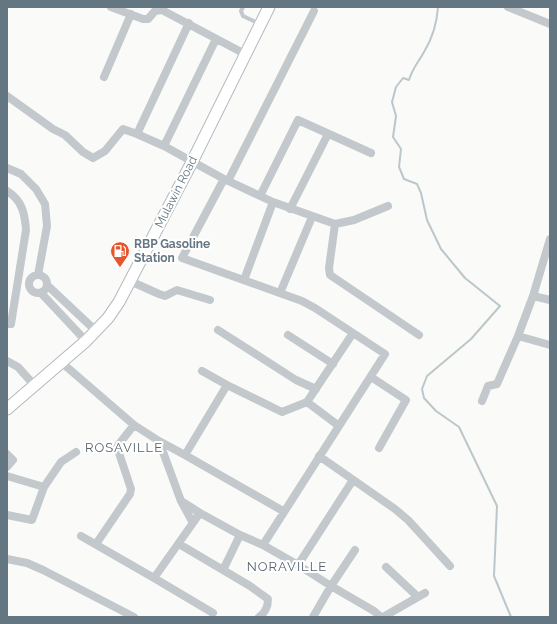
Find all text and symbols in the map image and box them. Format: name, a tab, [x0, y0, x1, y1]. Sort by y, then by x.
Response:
street label: Mulawin Road	[152, 154, 200, 230]
place label: RBP Gasoline Station	[134, 237, 210, 265]
fuel station icon: RBP Gasoline Station	[109, 240, 131, 268]
district label: ROSAVILLE	[85, 440, 163, 455]
district label: NORAVILLE	[247, 559, 327, 574]

